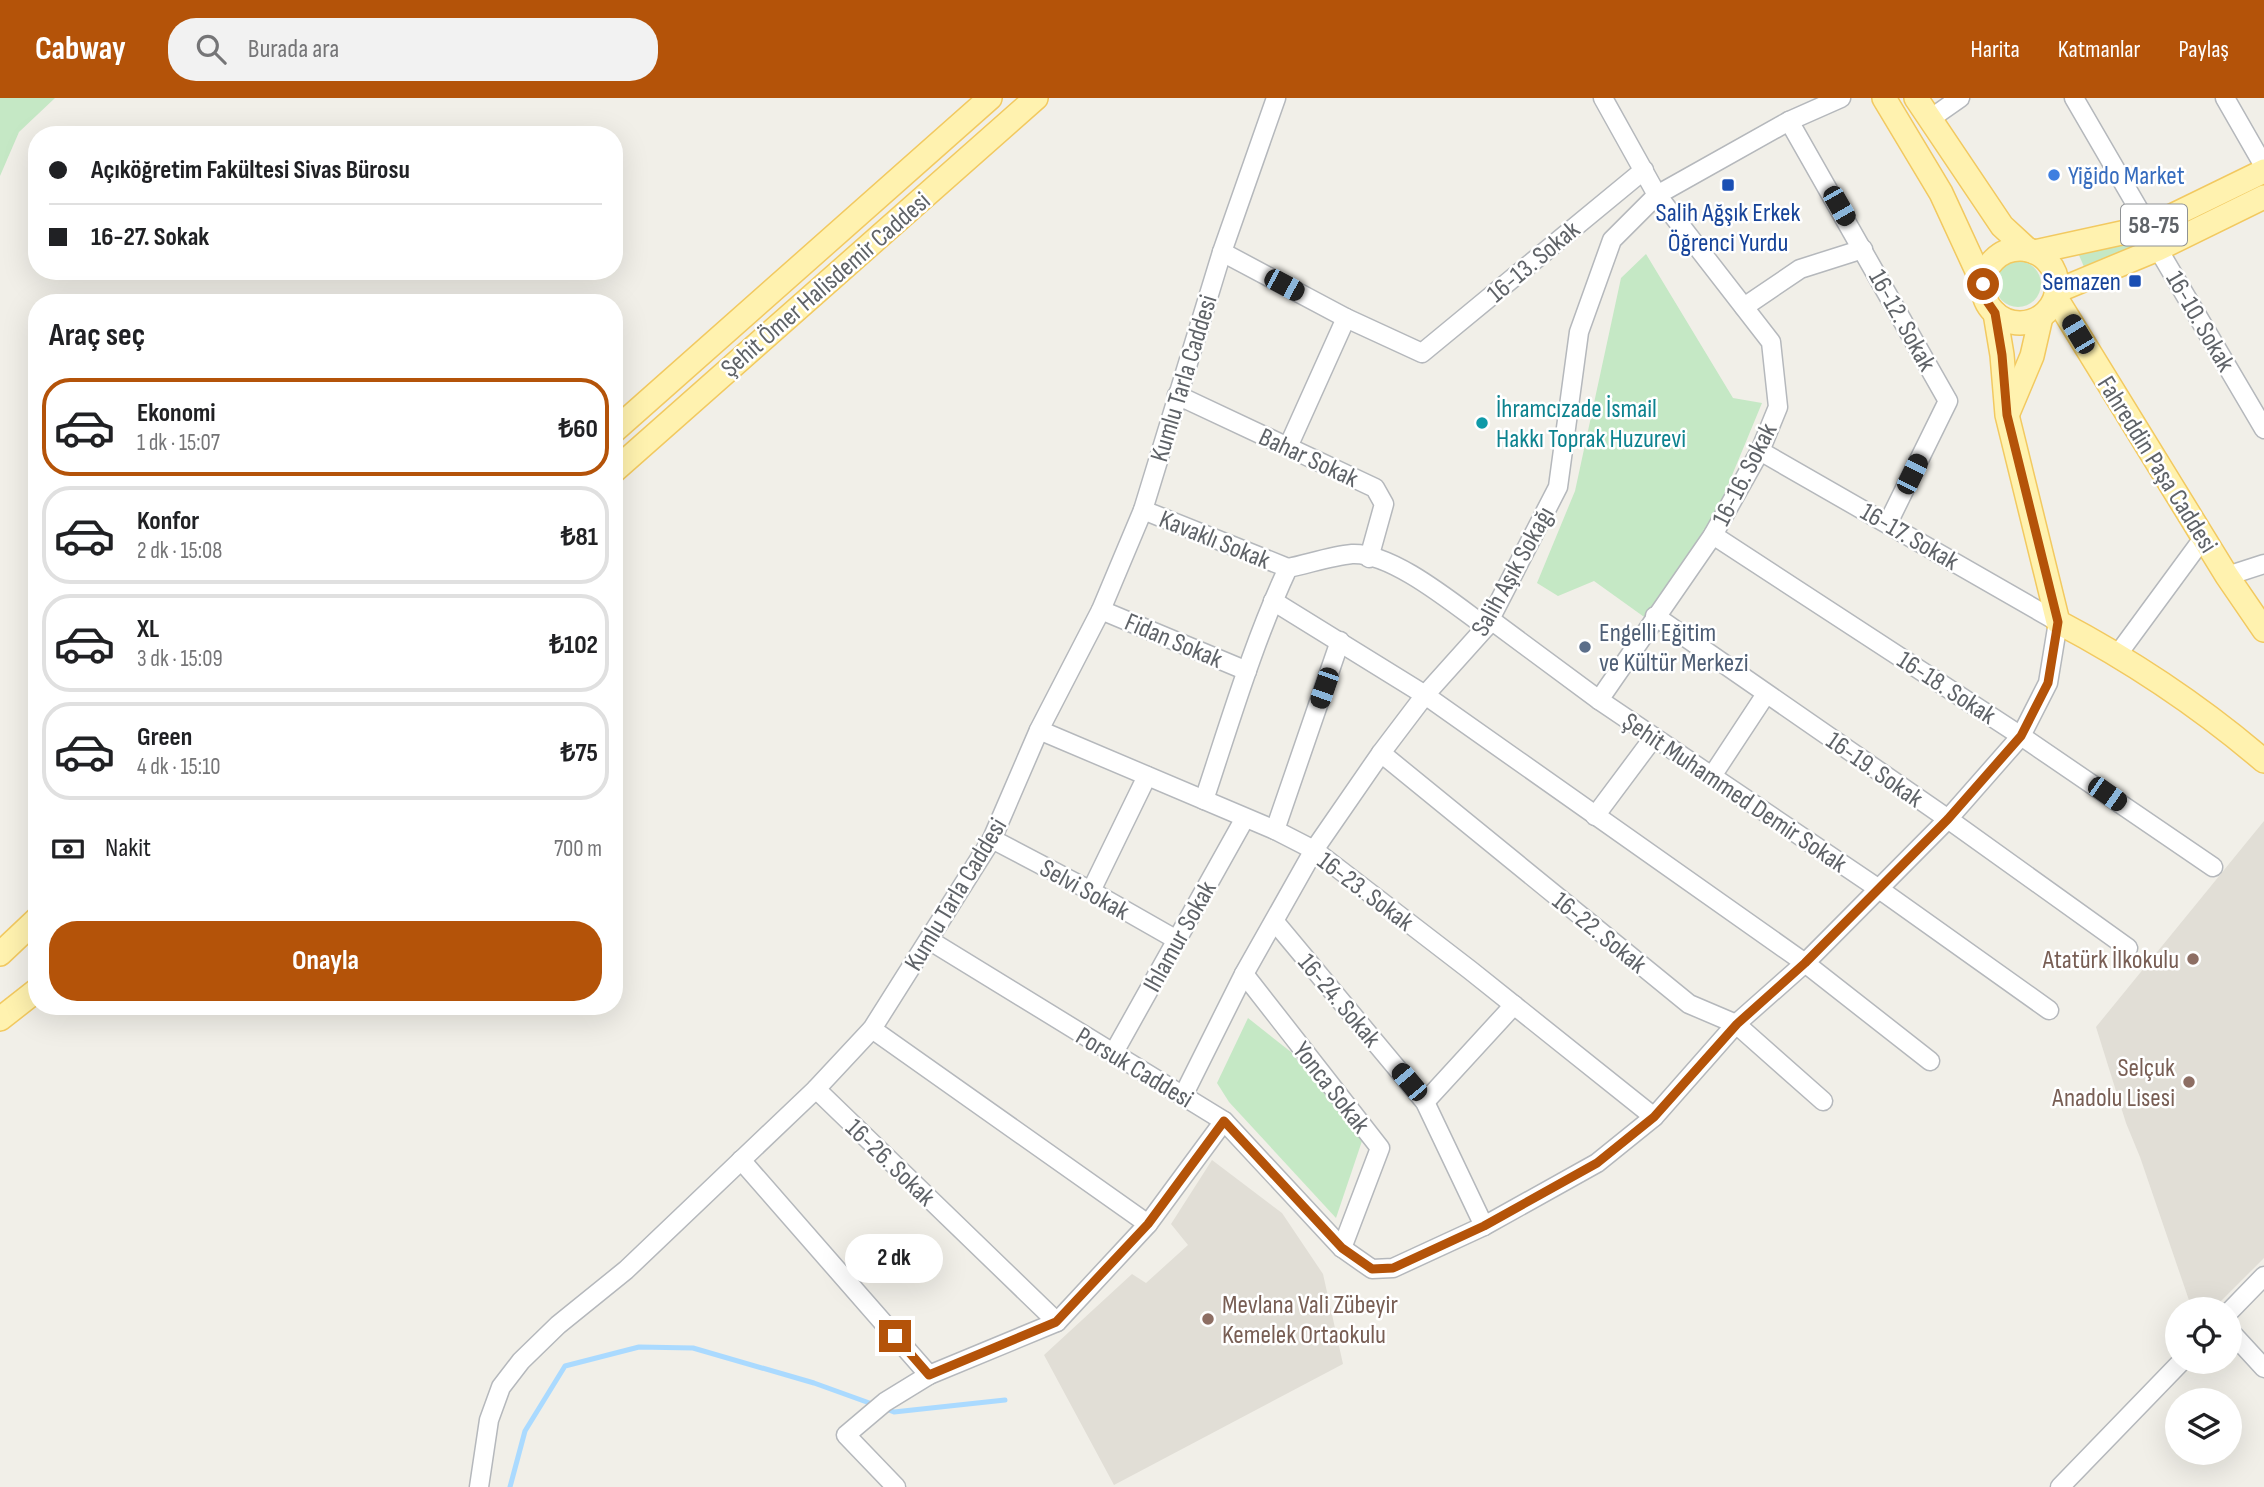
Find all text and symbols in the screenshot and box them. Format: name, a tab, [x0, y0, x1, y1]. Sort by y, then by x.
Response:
search box	[168, 18, 658, 81]
text: Cabway	[35, 29, 126, 69]
icon: search	[192, 30, 230, 68]
text: Burada ara	[248, 34, 339, 65]
text: Harita	[1970, 35, 2020, 64]
text: Katmanlar	[2058, 35, 2141, 64]
text: Paylaş	[2179, 35, 2229, 64]
text: Açıköğretim Fakültesi Sivas Bürosu	[91, 155, 410, 186]
place label: Yiğido Market	[2068, 161, 2185, 192]
marker: Yiğido Market	[2046, 167, 2062, 183]
marker: Salih Ağşık Erkek Öğrenci Yurdu	[1720, 177, 1736, 193]
car	[1820, 183, 1859, 229]
street label: Şehit Ömer Halisdemir Caddesi	[715, 186, 937, 384]
place label: Salih Ağşık Erkek Öğrenci Yurdu	[1656, 198, 1800, 259]
road number: 58-75	[2121, 204, 2187, 246]
street label: 16-13. Sokak	[1482, 215, 1586, 310]
text: 16-27. Sokak	[91, 222, 209, 253]
street label: 16-12. Sokak	[1861, 265, 1942, 377]
car	[1261, 266, 1308, 304]
street label: 16-10. Sokak	[2159, 266, 2241, 378]
place label: Semazen	[2042, 267, 2121, 298]
route start	[1967, 268, 1999, 300]
marker: Semazen	[2127, 273, 2143, 289]
street label: Kumlu Tarla Caddesi	[1144, 291, 1224, 466]
car	[2059, 311, 2098, 357]
text: Araç seç	[49, 316, 145, 355]
street label: Fahreddin Paşa Caddesi	[2090, 371, 2223, 559]
place label: İhramcızade İsmail Hakkı Toprak Huzurevi	[1496, 394, 1686, 455]
icon: car	[53, 396, 116, 459]
text: Ekonomi	[137, 398, 216, 429]
text: ₺60	[559, 414, 598, 445]
marker: İhramcızade İsmail Hakkı Toprak Huzurevi	[1474, 415, 1490, 431]
street label: 16-16. Sokak	[1706, 418, 1784, 531]
street label: Bahar Sokak	[1254, 422, 1363, 495]
text: 1 dk · 15:07	[137, 429, 220, 457]
car	[1894, 451, 1931, 497]
street label: 16-17. Sokak	[1855, 497, 1964, 578]
street label: Salih Aşık Sokağı	[1465, 502, 1562, 642]
icon: car	[53, 504, 116, 567]
street label: Kavaklı Sokak	[1155, 504, 1274, 577]
text: Konfor	[137, 506, 199, 537]
text: ₺81	[561, 522, 598, 553]
text: 2 dk · 15:08	[137, 537, 222, 565]
street label: Fidan Sokak	[1120, 607, 1227, 676]
icon: car	[53, 612, 116, 675]
text: XL	[137, 614, 159, 645]
place label: Engelli Eğitim ve Kültür Merkezi	[1599, 618, 1748, 679]
text: ₺102	[549, 630, 598, 661]
marker: Engelli Eğitim ve Kültür Merkezi	[1577, 639, 1593, 655]
text: 3 dk · 15:09	[137, 645, 223, 673]
street label: 16-18. Sokak	[1891, 645, 2001, 732]
car	[1308, 665, 1341, 711]
street label: Şehit Muhammed Demir Sokak	[1616, 707, 1852, 880]
icon: car	[53, 720, 116, 783]
text: Green	[137, 722, 192, 753]
street label: 16-19. Sokak	[1820, 726, 1929, 815]
text: ₺75	[560, 738, 598, 769]
text: 4 dk · 15:10	[137, 753, 220, 781]
car	[2084, 773, 2131, 815]
street label: Kumlu Tarla Caddesi	[899, 813, 1014, 977]
icon: cash	[49, 830, 87, 868]
text: Nakit	[105, 833, 151, 864]
text: 700 m	[554, 835, 602, 863]
street label: 16-23. Sokak	[1311, 846, 1419, 938]
street label: Selvi Sokak	[1034, 853, 1134, 927]
street label: Ihlamur Sokak	[1137, 876, 1224, 998]
street label: 16-22. Sokak	[1546, 886, 1653, 981]
button: Onayla	[49, 921, 602, 1001]
place label: Atatürk İlkokulu	[2042, 945, 2179, 976]
street label: 16-24. Sokak	[1291, 948, 1387, 1054]
marker: Atatürk İlkokulu	[2185, 951, 2201, 967]
street label: Porsuk Caddesi	[1070, 1021, 1199, 1115]
street label: Yonca Sokak	[1286, 1036, 1376, 1140]
place label: Selçuk Anadolu Lisesi	[2051, 1053, 2175, 1114]
car	[1388, 1059, 1431, 1105]
marker: Selçuk Anadolu Lisesi	[2181, 1074, 2197, 1090]
street label: 16-26. Sokak	[839, 1113, 941, 1213]
callout: 2 dk	[846, 1234, 944, 1284]
text: 2 dk	[877, 1244, 911, 1272]
place label: Mevlana Vali Zübeyir Kemelek Ortaokulu	[1222, 1290, 1398, 1351]
map controls	[2165, 1297, 2242, 1465]
button: locate	[2165, 1297, 2242, 1374]
marker: Mevlana Vali Zübeyir Kemelek Ortaokulu	[1200, 1311, 1216, 1327]
route end	[879, 1320, 911, 1352]
button: layers	[2165, 1388, 2242, 1465]

